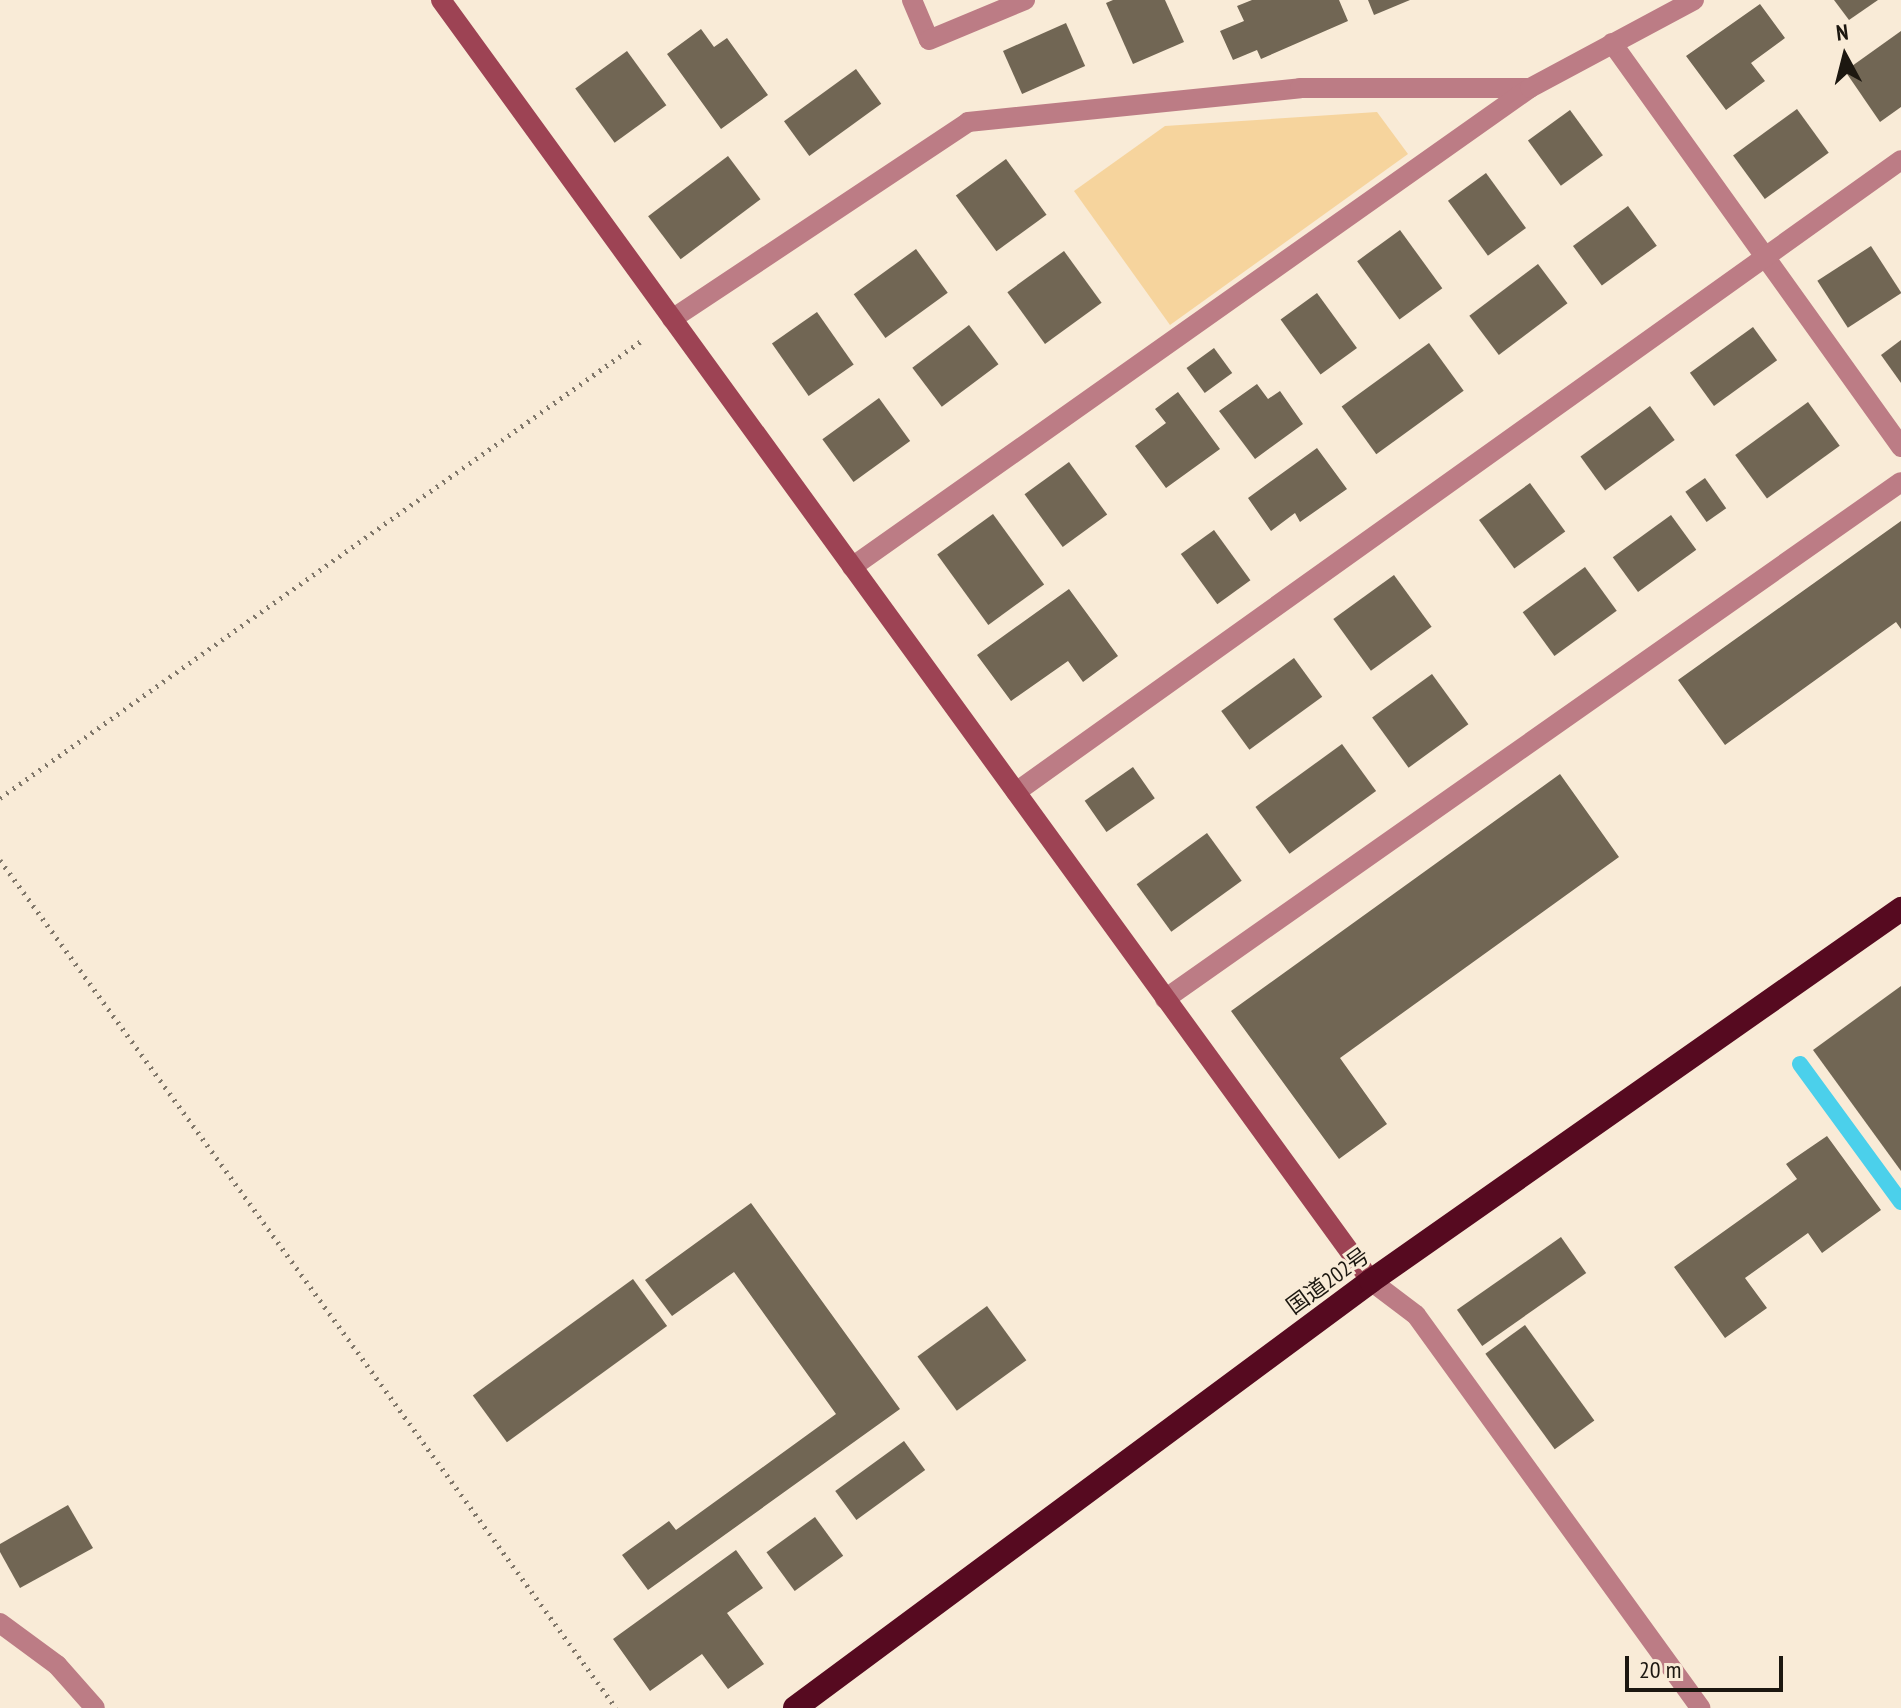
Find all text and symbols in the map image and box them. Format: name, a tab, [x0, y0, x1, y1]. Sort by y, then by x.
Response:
north arrow	[1805, 16, 1885, 96]
text: N	[1834, 18, 1850, 47]
street label: 国道202号	[1282, 1242, 1374, 1320]
scale bar	[1629, 1640, 1787, 1690]
text: 20 m	[1639, 1654, 1681, 1685]

